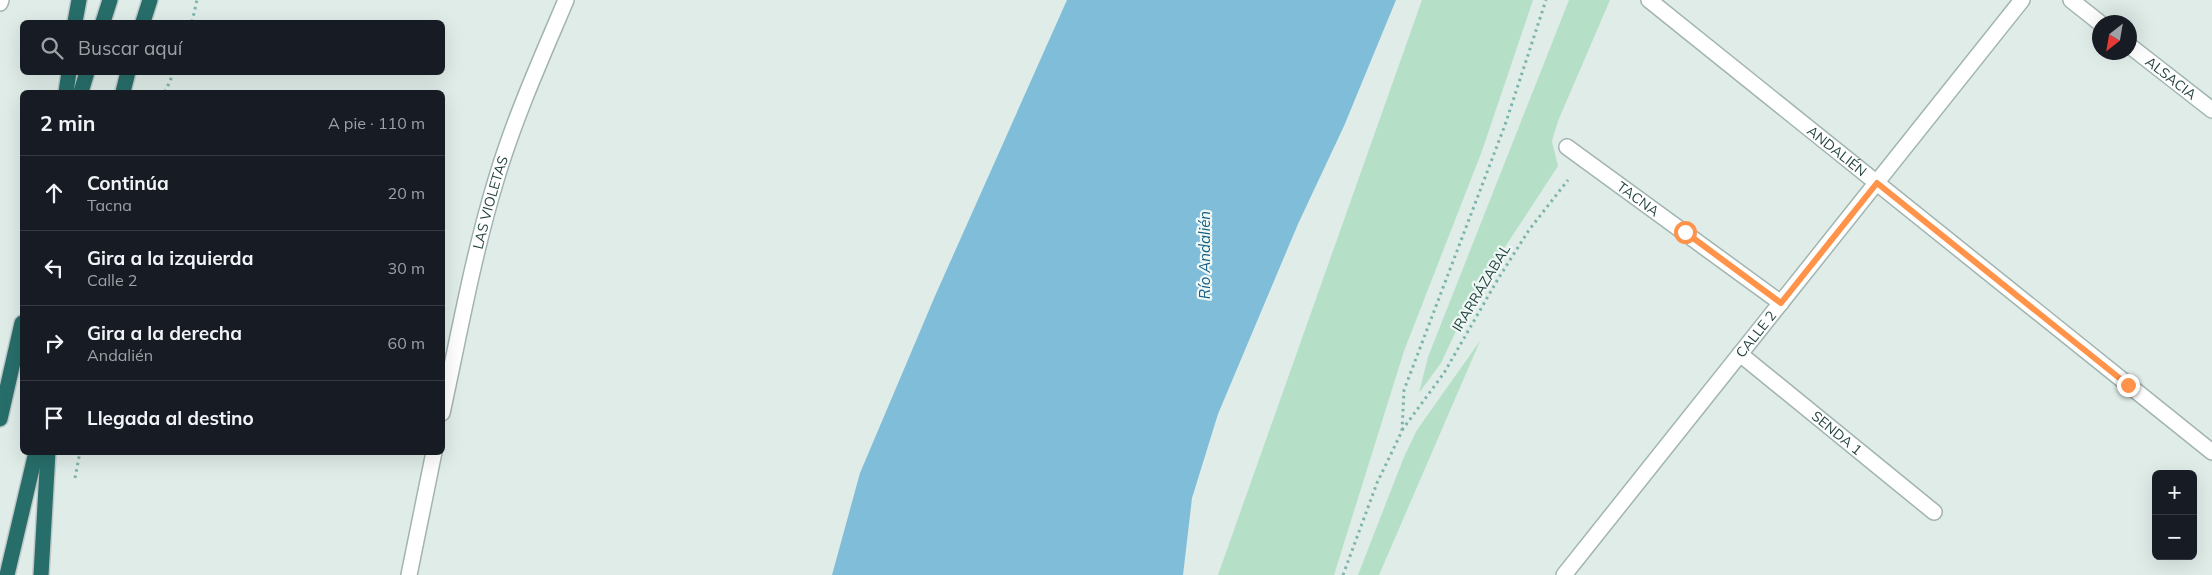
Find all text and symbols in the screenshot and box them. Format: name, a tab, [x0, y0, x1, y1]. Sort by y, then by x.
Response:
north arrow	[2092, 15, 2137, 60]
search box	[20, 20, 445, 75]
icon: search	[38, 34, 66, 62]
text: Buscar aquí	[78, 36, 182, 60]
street label: ALSACIA	[2142, 52, 2201, 104]
text: 2 min	[40, 110, 95, 136]
text: A pie · 110 m	[328, 113, 425, 133]
street label: ANDALIÉN	[1803, 122, 1870, 180]
street label: LAS VIOLETAS	[469, 153, 512, 251]
text: Continúa	[87, 171, 169, 195]
street label: TACNA	[1613, 177, 1663, 221]
icon: ahead	[40, 179, 68, 207]
text: 20 m	[388, 183, 425, 203]
text: Tacna	[87, 195, 132, 215]
water label: Río Andalién	[1195, 211, 1214, 299]
route start	[1674, 221, 1697, 244]
street label: IRARRÁZABAL	[1448, 241, 1514, 335]
text: Gira a la izquierda	[87, 246, 253, 270]
icon: left	[40, 254, 68, 282]
text: 30 m	[388, 258, 425, 278]
text: Calle 2	[87, 270, 137, 290]
street label: CALLE 2	[1732, 307, 1780, 361]
text: Gira a la derecha	[87, 321, 242, 345]
icon: right	[40, 329, 68, 357]
text: 60 m	[388, 333, 425, 353]
text: Andalién	[87, 345, 153, 365]
route end	[2117, 374, 2140, 397]
icon: arrive	[40, 404, 68, 432]
text: Llegada al destino	[87, 406, 254, 430]
street label: SENDA 1	[1808, 407, 1866, 459]
map controls	[2152, 470, 2197, 560]
button: +	[2152, 470, 2197, 515]
button: −	[2152, 515, 2197, 560]

